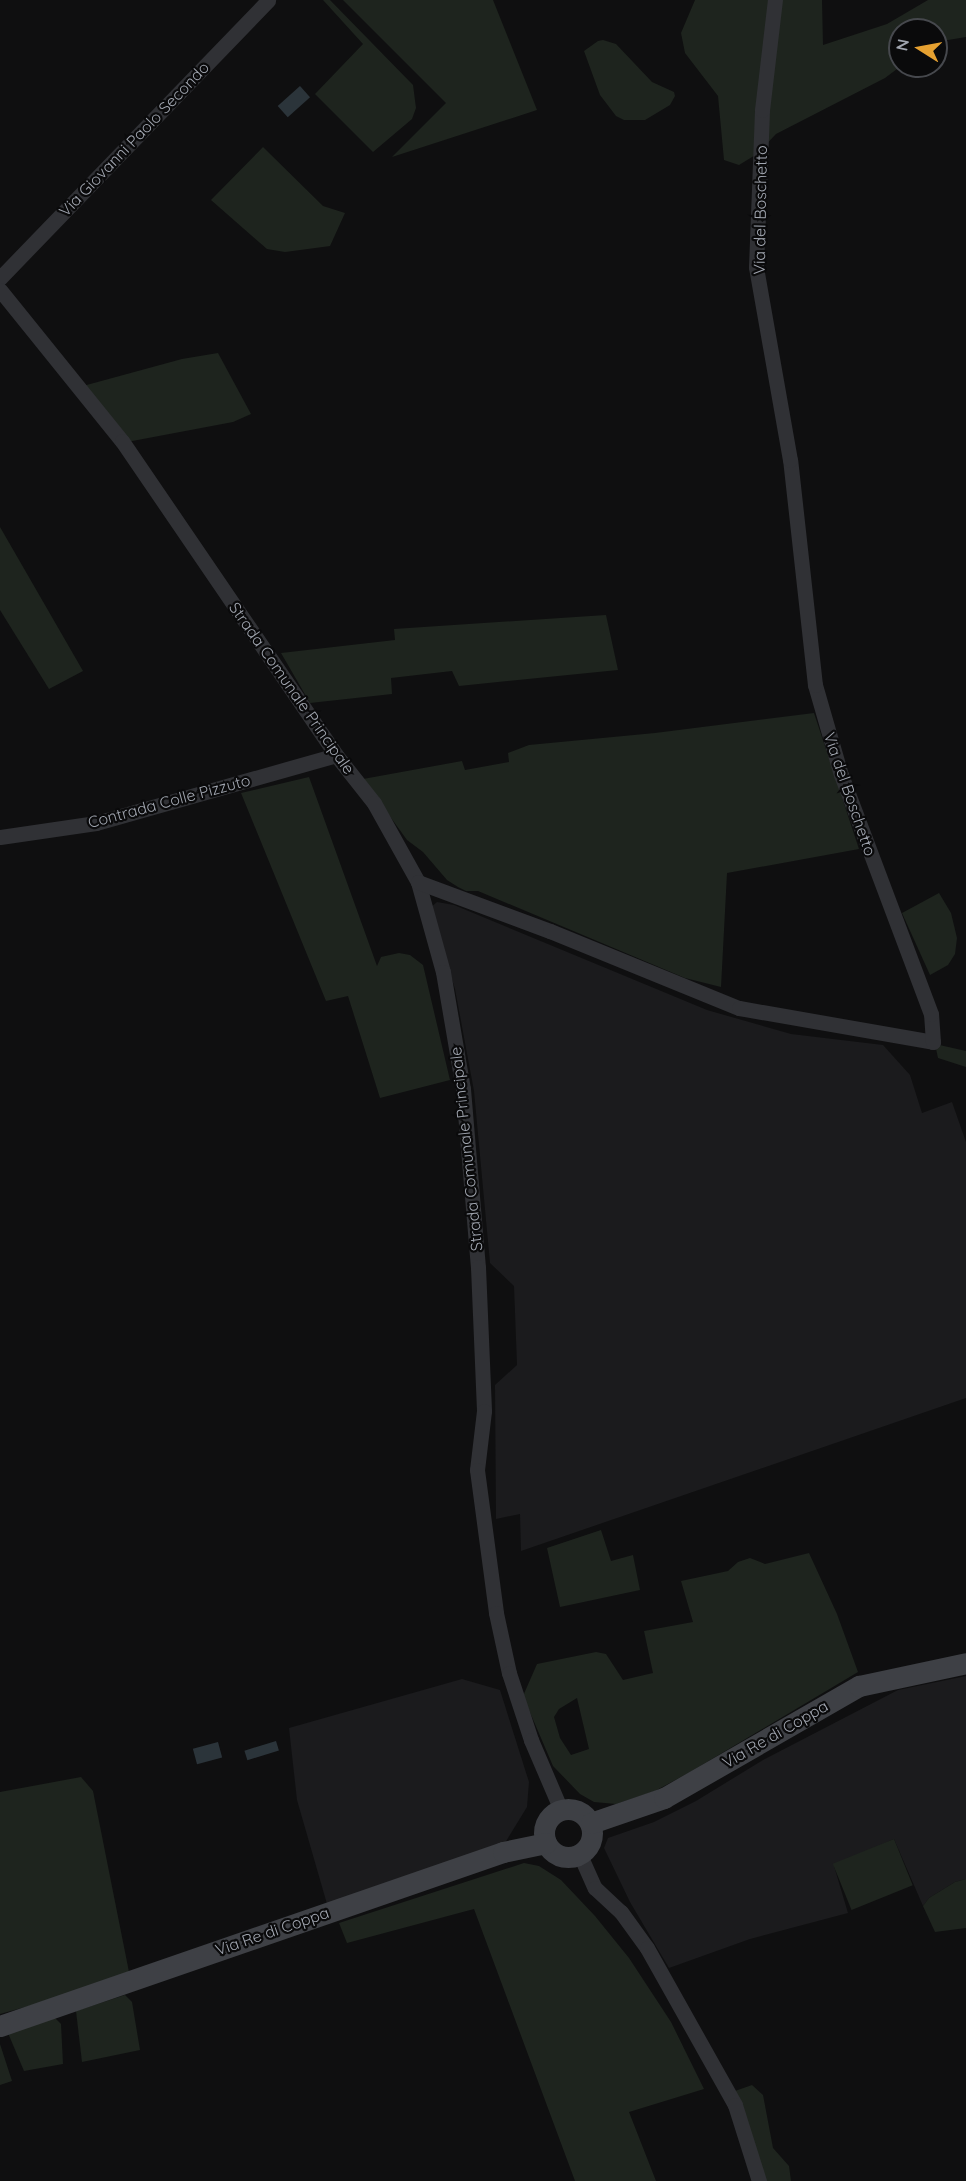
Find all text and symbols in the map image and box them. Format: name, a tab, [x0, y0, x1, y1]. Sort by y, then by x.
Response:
north arrow	[888, 18, 948, 78]
text: N	[891, 37, 913, 53]
street label: Via Giovanni Paolo Secondo	[55, 58, 213, 220]
street label: Via del Boschetto	[749, 145, 771, 275]
street label: Strada Comunale Principale	[225, 598, 359, 778]
street label: Via del Boschetto	[820, 730, 880, 858]
street label: Contrada Colle Pizzuto	[86, 770, 252, 832]
street label: Strada Comunale Principale	[446, 1046, 486, 1252]
street label: Via Re di Coppa	[719, 1696, 831, 1772]
street label: Via Re di Coppa	[213, 1903, 331, 1959]

